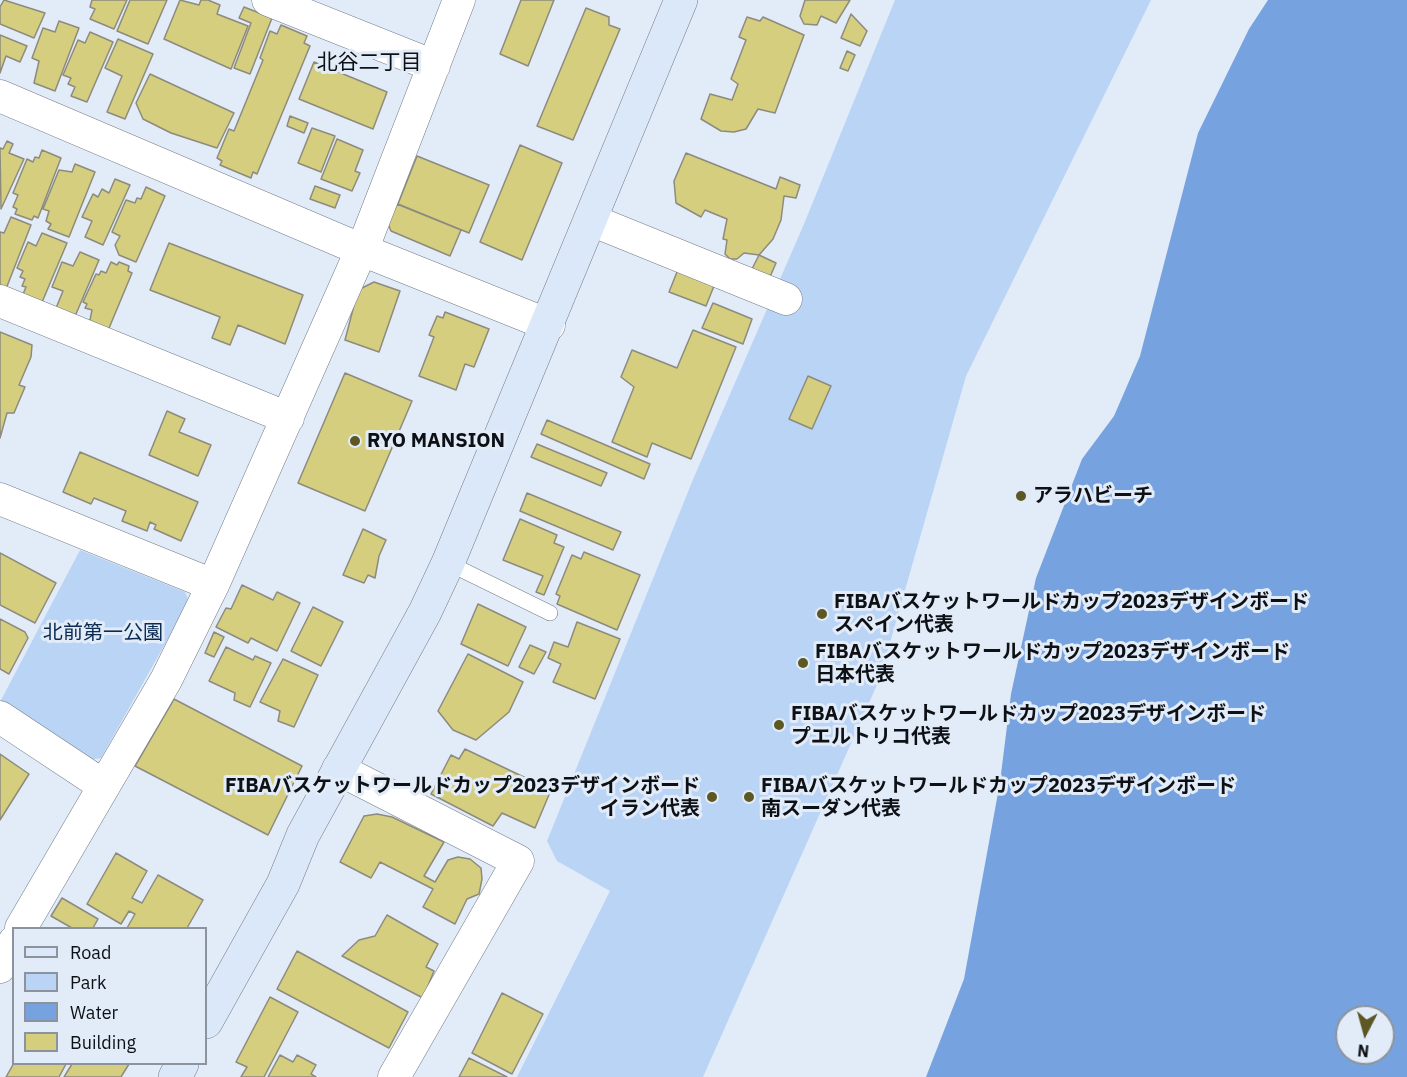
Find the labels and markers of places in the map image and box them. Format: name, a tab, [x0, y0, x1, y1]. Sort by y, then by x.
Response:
place label: RYO MANSION	[367, 429, 505, 453]
marker: RYO MANSION	[348, 434, 362, 448]
place label: アラハビーチ	[1033, 484, 1153, 508]
marker: アラハビーチ	[1014, 489, 1028, 503]
place label: FIBAバスケットワールドカップ2023デザインボード スペイン代表	[834, 590, 1309, 637]
marker: FIBAバスケットワールドカップ2023デザインボード スペイン代表	[815, 607, 829, 621]
place label: FIBAバスケットワールドカップ2023デザインボード 日本代表	[815, 640, 1290, 687]
marker: FIBAバスケットワールドカップ2023デザインボード 日本代表	[796, 656, 810, 670]
place label: FIBAバスケットワールドカップ2023デザインボード プエルトリコ代表	[791, 702, 1266, 749]
marker: FIBAバスケットワールドカップ2023デザインボード プエルトリコ代表	[772, 718, 786, 732]
place label: FIBAバスケットワールドカップ2023デザインボード イラン代表	[225, 774, 700, 821]
place label: FIBAバスケットワールドカップ2023デザインボード 南スーダン代表	[761, 774, 1236, 821]
marker: FIBAバスケットワールドカップ2023デザインボード イラン代表	[705, 790, 719, 804]
marker: FIBAバスケットワールドカップ2023デザインボード 南スーダン代表	[742, 790, 756, 804]

